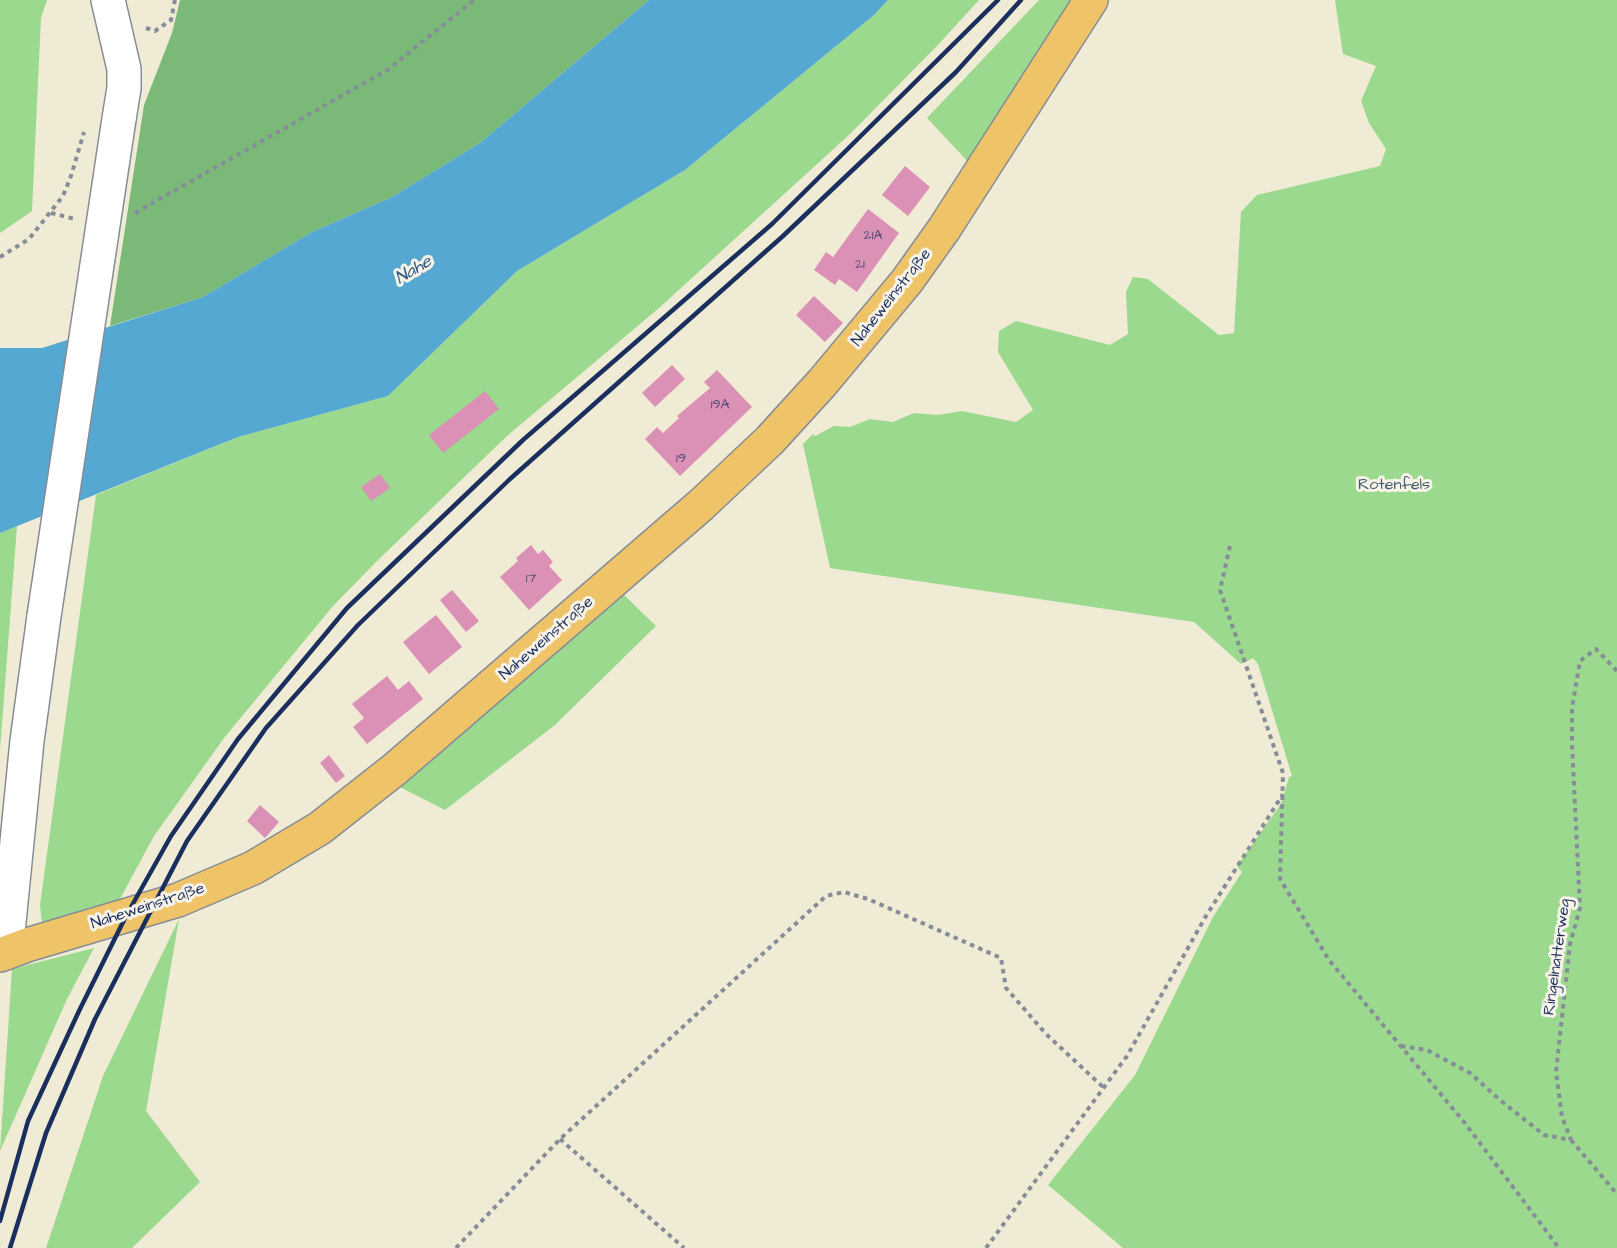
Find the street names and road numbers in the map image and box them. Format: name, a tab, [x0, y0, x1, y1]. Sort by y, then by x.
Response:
street label: Naheweinstraße	[848, 245, 936, 351]
street label: Naheweinstraße	[496, 593, 598, 685]
street label: Naheweinstraße	[89, 880, 207, 934]
street label: Ringelnatterweg	[1540, 897, 1576, 1017]

